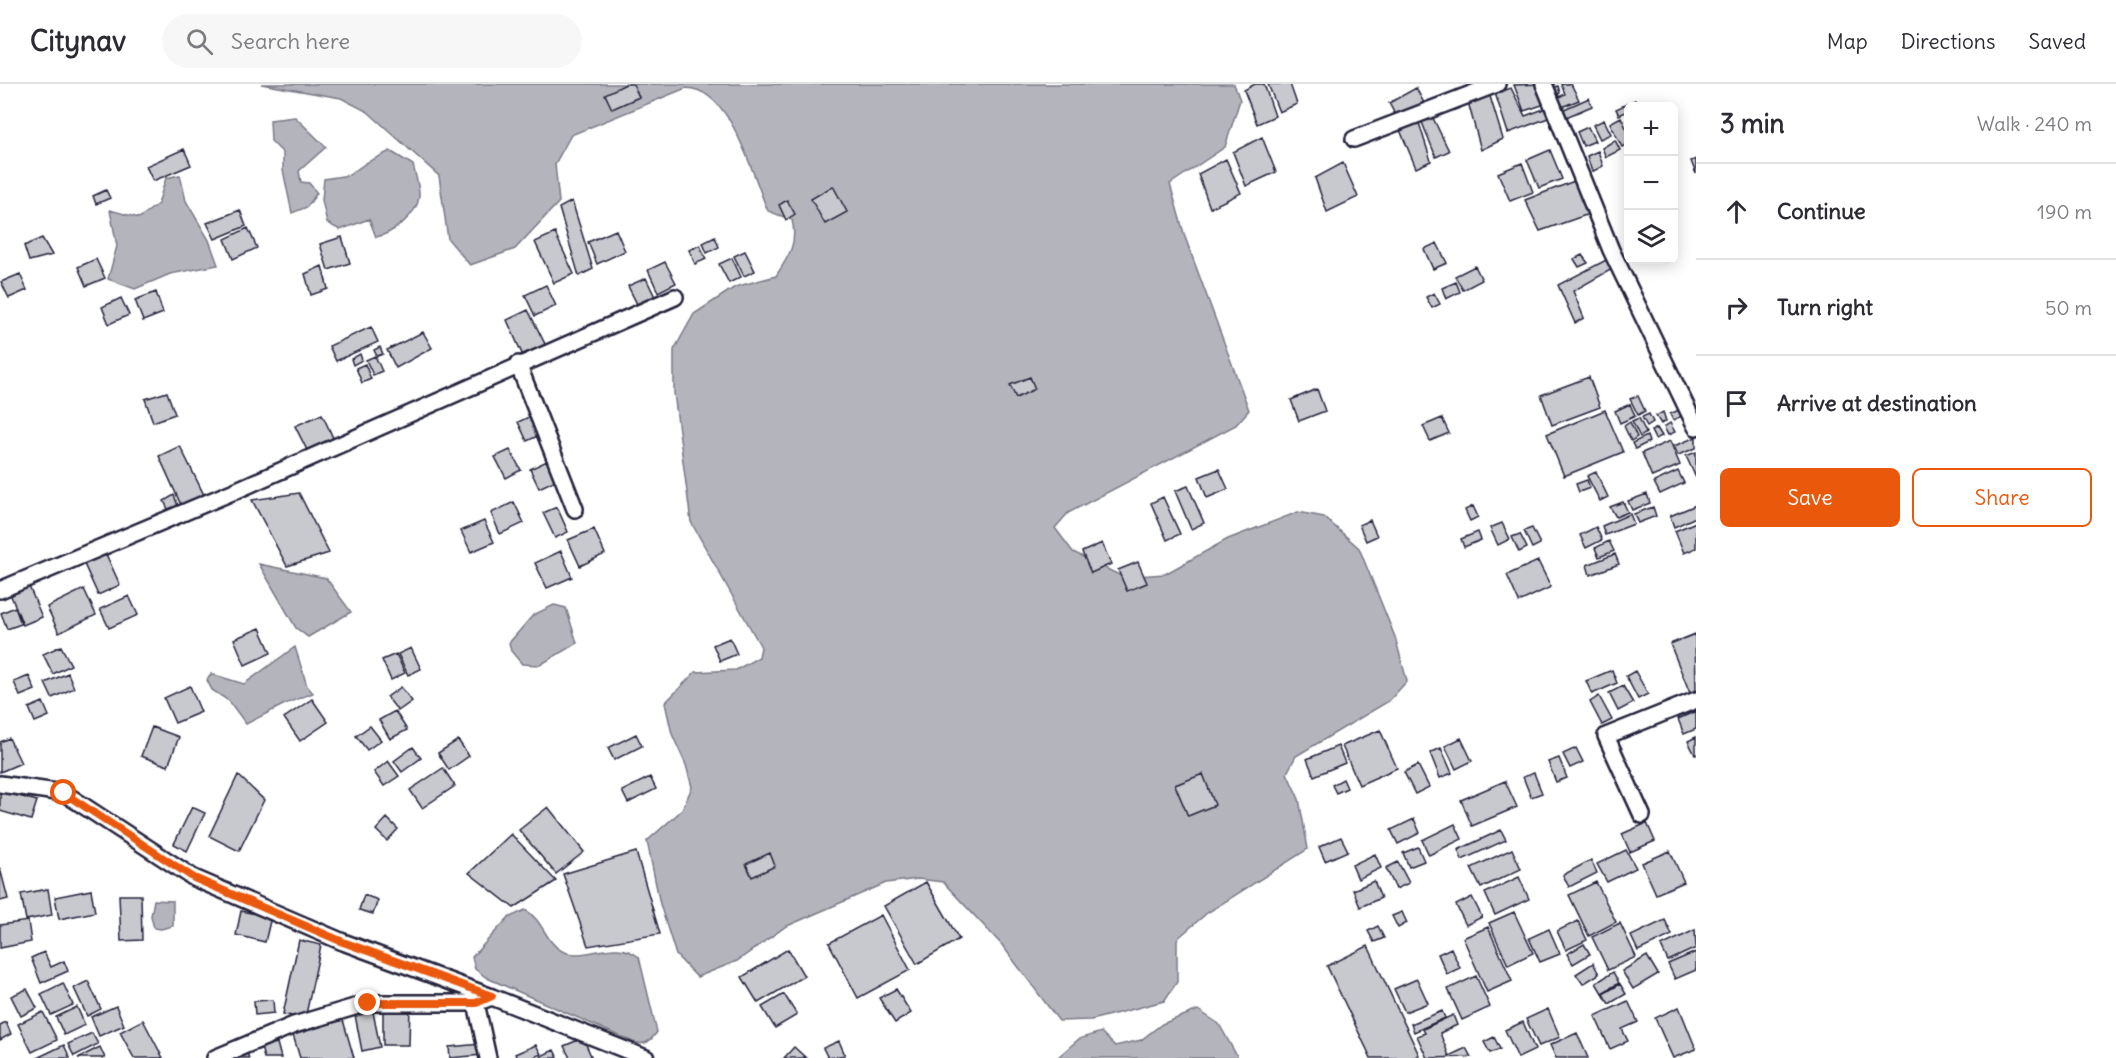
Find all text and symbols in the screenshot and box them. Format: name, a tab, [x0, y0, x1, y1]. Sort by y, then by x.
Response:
search box	[162, 14, 582, 68]
text: Citynav	[30, 23, 126, 59]
icon: search	[183, 25, 216, 58]
text: Search here	[231, 27, 350, 55]
text: Map	[1827, 28, 1868, 55]
text: Directions	[1901, 28, 1995, 55]
text: Saved	[2028, 28, 2086, 55]
map controls	[1624, 102, 1678, 264]
button: +	[1624, 102, 1678, 156]
text: 3 min	[1720, 107, 1785, 140]
text: Walk · 240 m	[1977, 111, 2092, 136]
button: −	[1624, 156, 1678, 210]
icon: ahead	[1720, 195, 1753, 228]
text: Continue	[1777, 197, 1866, 225]
text: 190 m	[2037, 199, 2092, 224]
button: layers	[1624, 210, 1678, 264]
icon: right	[1720, 291, 1753, 324]
text: Turn right	[1777, 293, 1873, 321]
text: 50 m	[2045, 295, 2092, 320]
icon: arrive	[1720, 387, 1753, 420]
text: Arrive at destination	[1777, 389, 1977, 417]
button: Save	[1720, 468, 1900, 527]
button: Share	[1912, 468, 2092, 527]
route start	[50, 779, 76, 805]
route end	[354, 989, 380, 1015]

